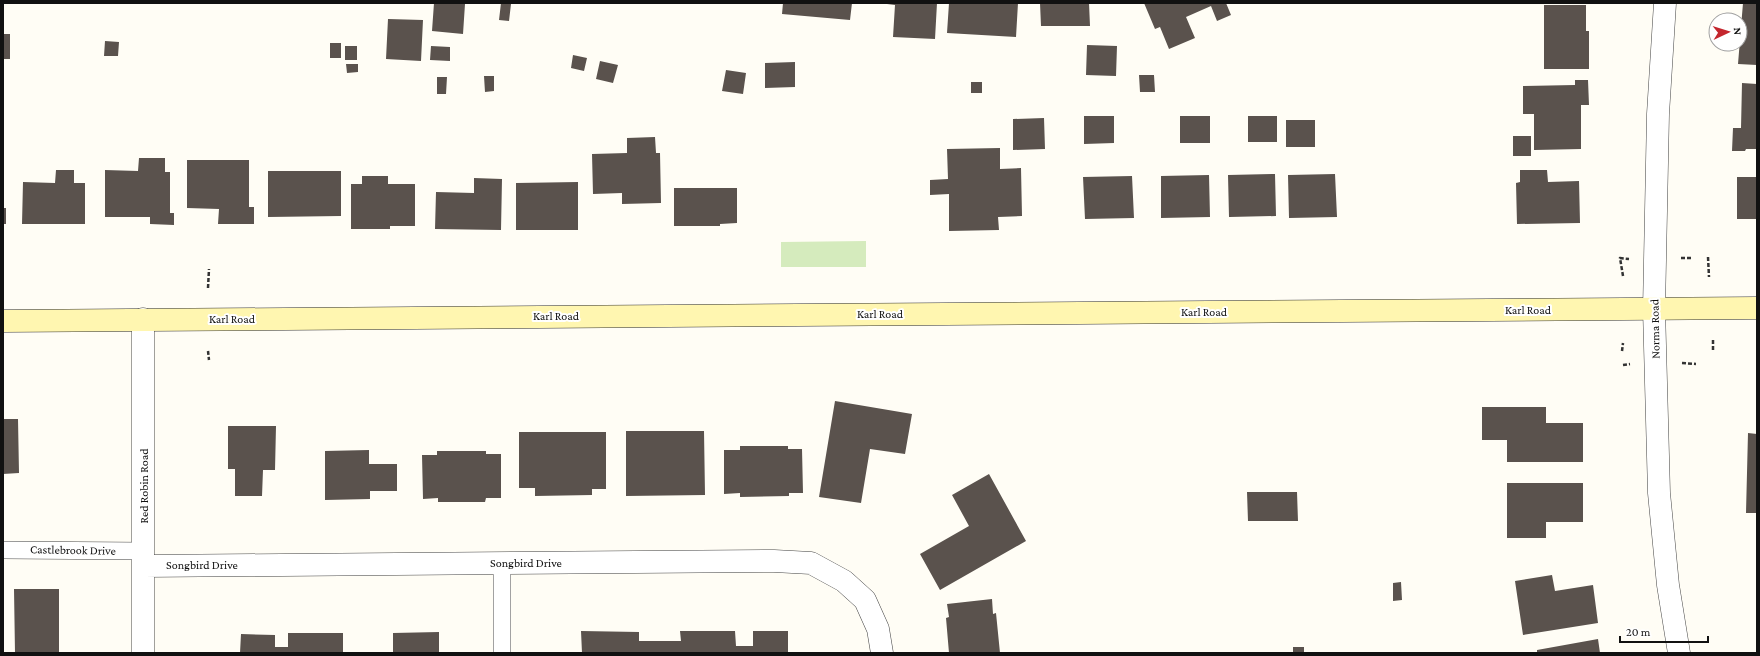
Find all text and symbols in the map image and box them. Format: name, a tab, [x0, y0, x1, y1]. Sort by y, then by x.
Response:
north arrow	[1708, 12, 1748, 52]
text: N	[1732, 27, 1744, 36]
street label: Norma Road	[1647, 298, 1663, 359]
street label: Karl Road	[1505, 303, 1552, 317]
street label: Karl Road	[1181, 305, 1228, 319]
street label: Karl Road	[857, 307, 904, 321]
street label: Karl Road	[533, 309, 580, 323]
street label: Karl Road	[209, 312, 256, 326]
street label: Red Robin Road	[137, 448, 151, 524]
street label: Castlebrook Drive	[30, 542, 116, 558]
street label: Songbird Drive	[490, 556, 562, 570]
street label: Songbird Drive	[166, 558, 238, 572]
scale bar	[1620, 618, 1708, 644]
text: 20 m	[1626, 625, 1651, 639]

